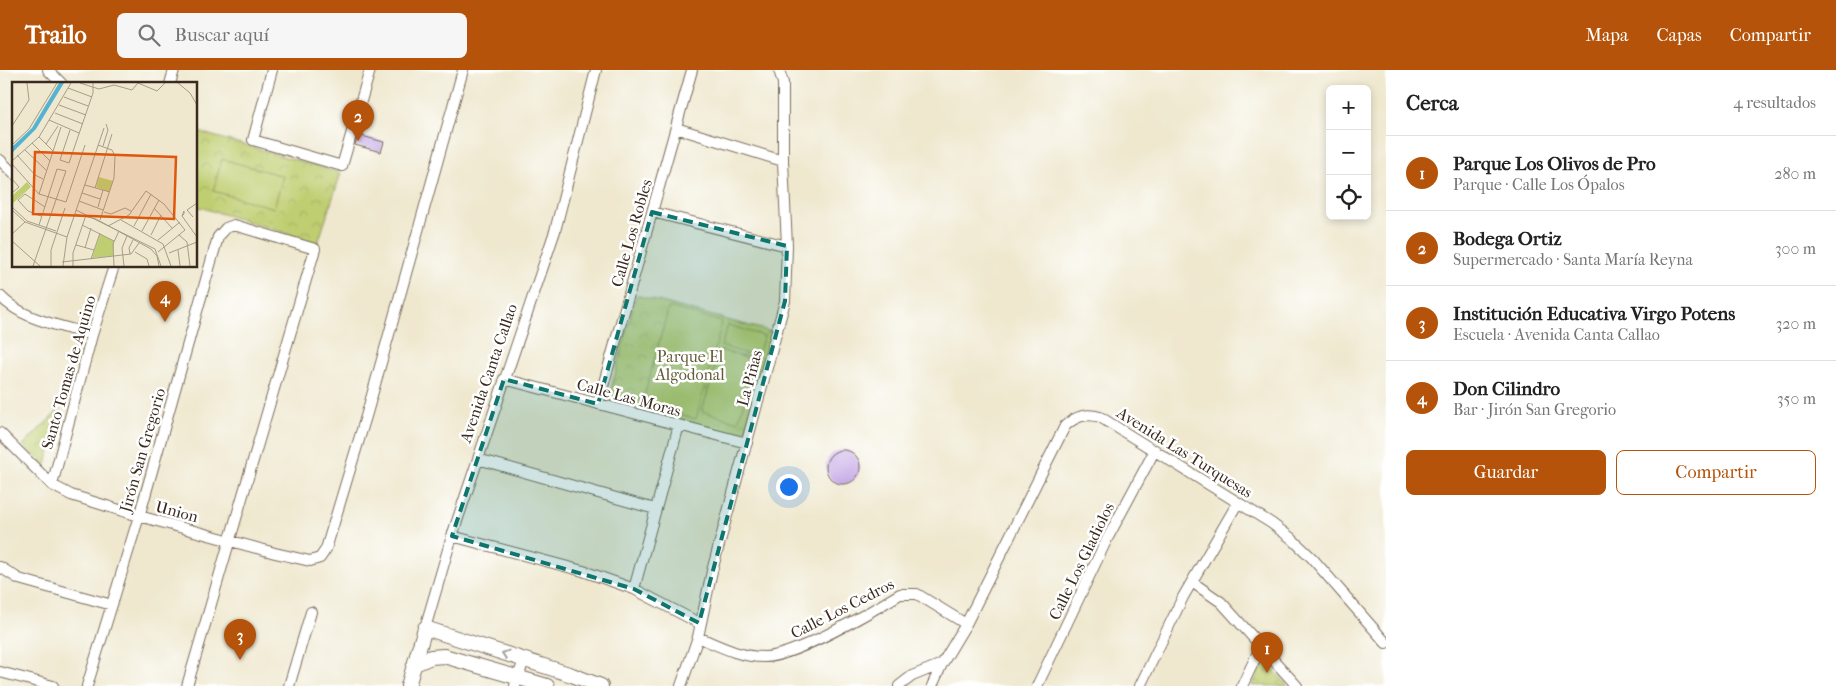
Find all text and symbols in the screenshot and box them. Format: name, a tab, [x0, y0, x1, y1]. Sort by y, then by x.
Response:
search box	[117, 13, 467, 58]
text: Trailo	[25, 21, 87, 49]
icon: search	[135, 21, 163, 49]
text: Buscar aquí	[175, 24, 269, 46]
text: Mapa	[1586, 25, 1628, 46]
text: Capas	[1656, 25, 1702, 46]
text: Compartir	[1730, 25, 1811, 46]
inset map	[12, 82, 198, 268]
map controls	[1326, 85, 1371, 220]
button: +	[1326, 85, 1371, 130]
text: Cerca	[1406, 91, 1458, 115]
text: 4 resultados	[1733, 93, 1816, 112]
pin: 2	[342, 100, 374, 141]
button: −	[1326, 130, 1371, 175]
text: Parque Los Olivos de Pro	[1453, 153, 1656, 175]
text: 1	[1419, 164, 1425, 183]
text: 280 m	[1774, 164, 1816, 183]
button: locate	[1326, 175, 1371, 220]
text: Parque · Calle Los Ópalos	[1453, 175, 1625, 194]
street label: Calle Los Robles	[607, 177, 656, 289]
text: Bodega Ortiz	[1453, 228, 1562, 250]
text: 2	[1418, 239, 1426, 258]
text: 300 m	[1775, 239, 1816, 258]
text: Supermercado · Santa María Reyna	[1453, 250, 1693, 269]
pin: 4	[149, 281, 181, 322]
street label: Santo Tomas de Aquino	[37, 293, 100, 451]
street label: Avenida Canta Callao	[455, 301, 521, 446]
text: Institución Educativa Virgo Potens	[1453, 303, 1735, 325]
text: 3	[1419, 314, 1425, 333]
text: 320 m	[1776, 314, 1816, 333]
text: Escuela · Avenida Canta Callao	[1453, 325, 1660, 344]
park label: Parque El Algodonal	[654, 347, 725, 384]
street label: La Piñas	[733, 348, 766, 408]
street label: Calle Las Moras	[575, 374, 683, 421]
text: Don Cilindro	[1453, 378, 1560, 400]
street label: Jirón San Gregorio	[115, 386, 169, 516]
text: 4	[1417, 389, 1427, 408]
text: 350 m	[1777, 389, 1816, 408]
text: Bar · Jirón San Gregorio	[1453, 400, 1616, 419]
street label: Avenida Las Turquesas	[1113, 402, 1256, 502]
button: Guardar	[1406, 450, 1606, 495]
button: Compartir	[1616, 450, 1816, 495]
your location	[776, 474, 802, 500]
street label: Union	[153, 497, 201, 526]
street label: Calle Los Gladiolos	[1045, 499, 1118, 623]
street label: Calle Los Cedros	[787, 574, 897, 643]
pin: 3	[224, 619, 256, 660]
pin: 1	[1251, 632, 1283, 673]
one-way arrow	[501, 649, 509, 659]

